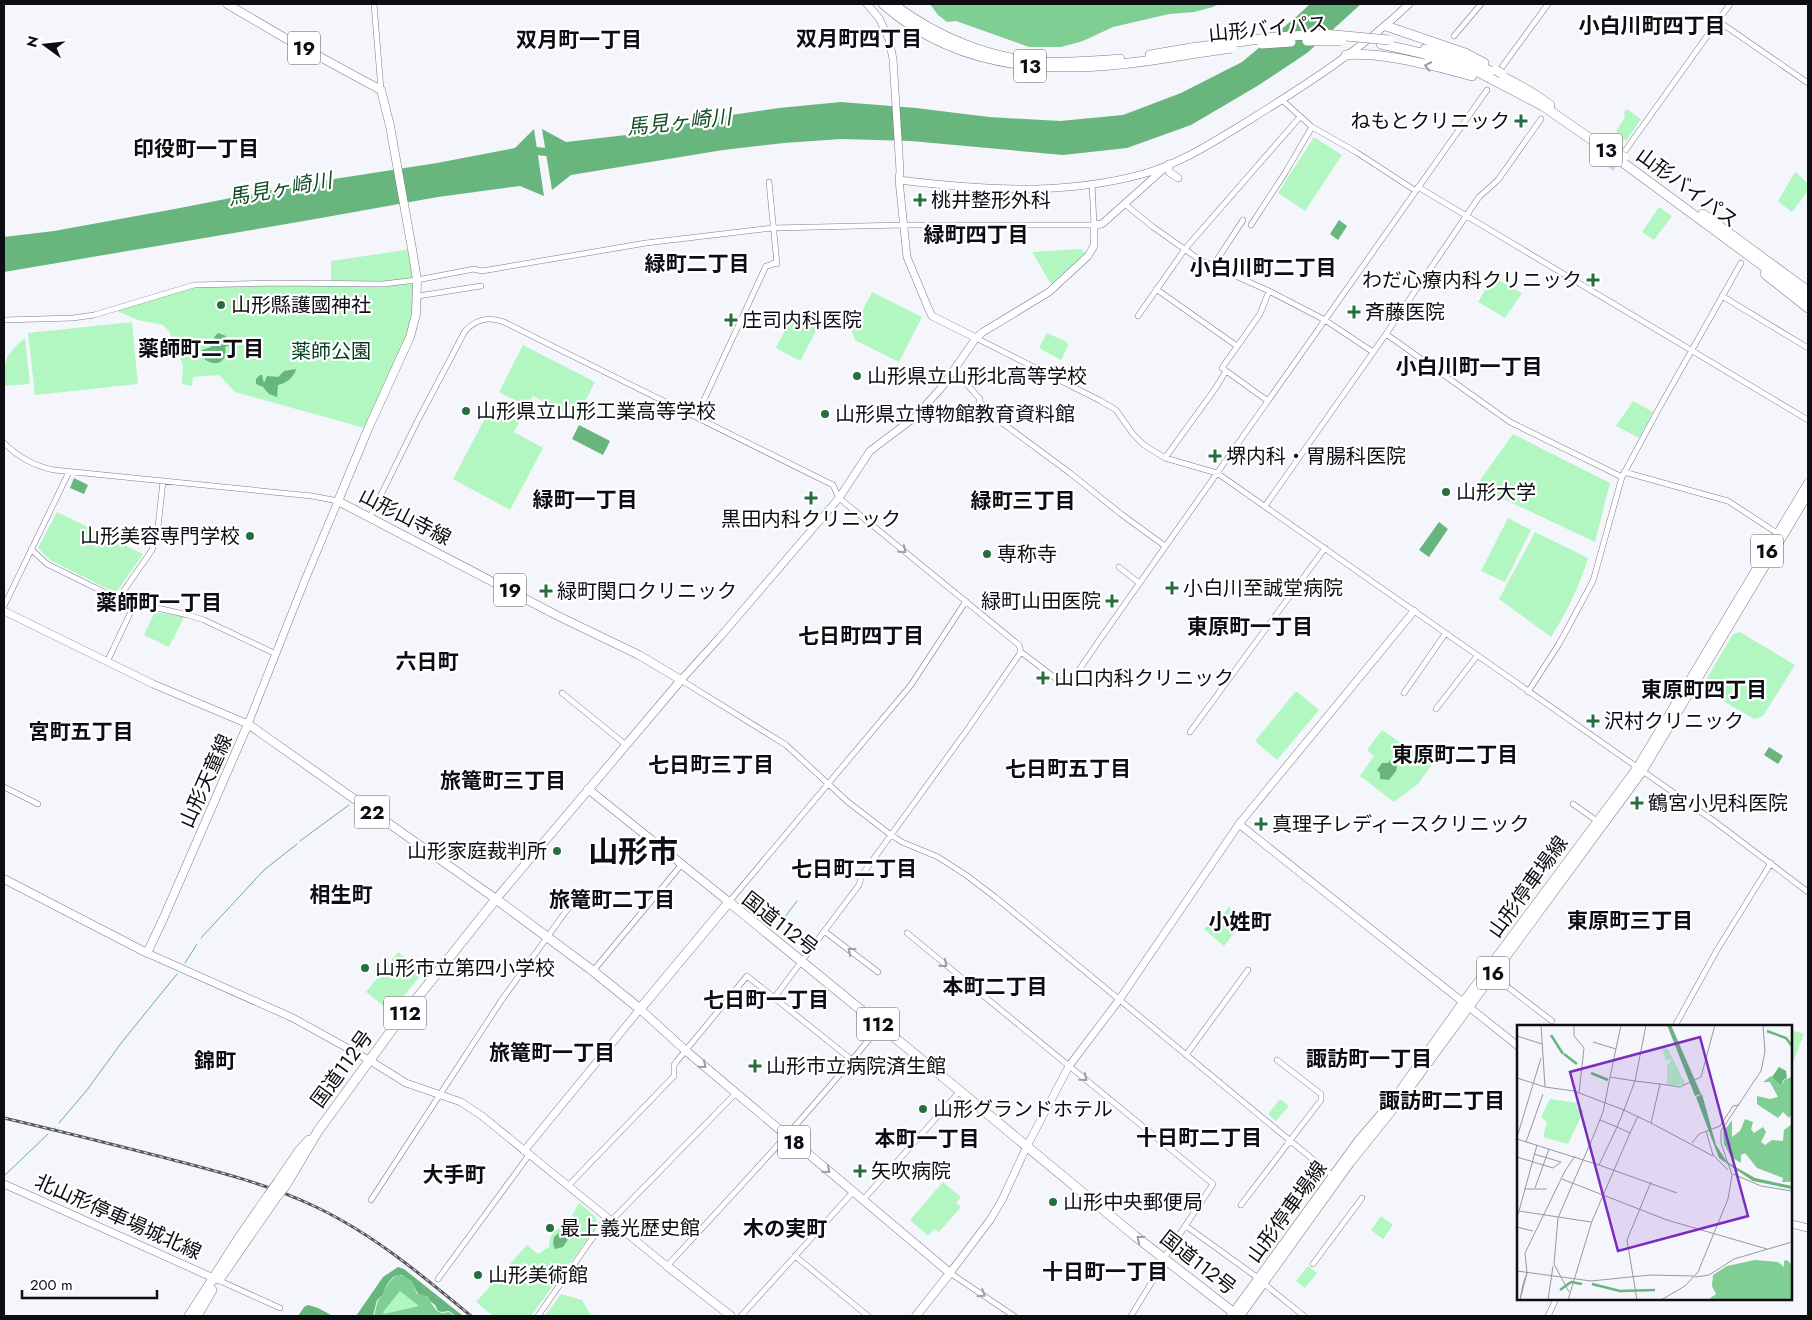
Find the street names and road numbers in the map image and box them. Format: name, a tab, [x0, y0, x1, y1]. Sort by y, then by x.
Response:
street label: 山形バイパス	[1207, 9, 1329, 49]
road number: 19	[288, 32, 320, 64]
road number: 13	[1014, 49, 1046, 82]
road number: 13	[1590, 134, 1622, 166]
street label: 山形バイパス	[1630, 141, 1744, 235]
street label: 山形山寺線	[354, 481, 456, 553]
road number: 16	[1751, 534, 1783, 568]
road number: 19	[494, 574, 526, 606]
street label: 山形天童線	[172, 729, 240, 833]
road number: 22	[354, 796, 390, 829]
street label: 山形停車場線	[1481, 830, 1575, 944]
street label: 国道112号	[736, 885, 824, 963]
road number: 16	[1477, 956, 1509, 990]
road number: 112	[384, 996, 426, 1030]
road number: 112	[857, 1008, 899, 1040]
street label: 国道112号	[304, 1024, 380, 1114]
road number: 18	[778, 1126, 810, 1158]
street label: 山形停車場線	[1240, 1155, 1334, 1269]
street label: 北山形停車場城北線	[30, 1167, 206, 1267]
street label: 国道112号	[1154, 1224, 1242, 1302]

